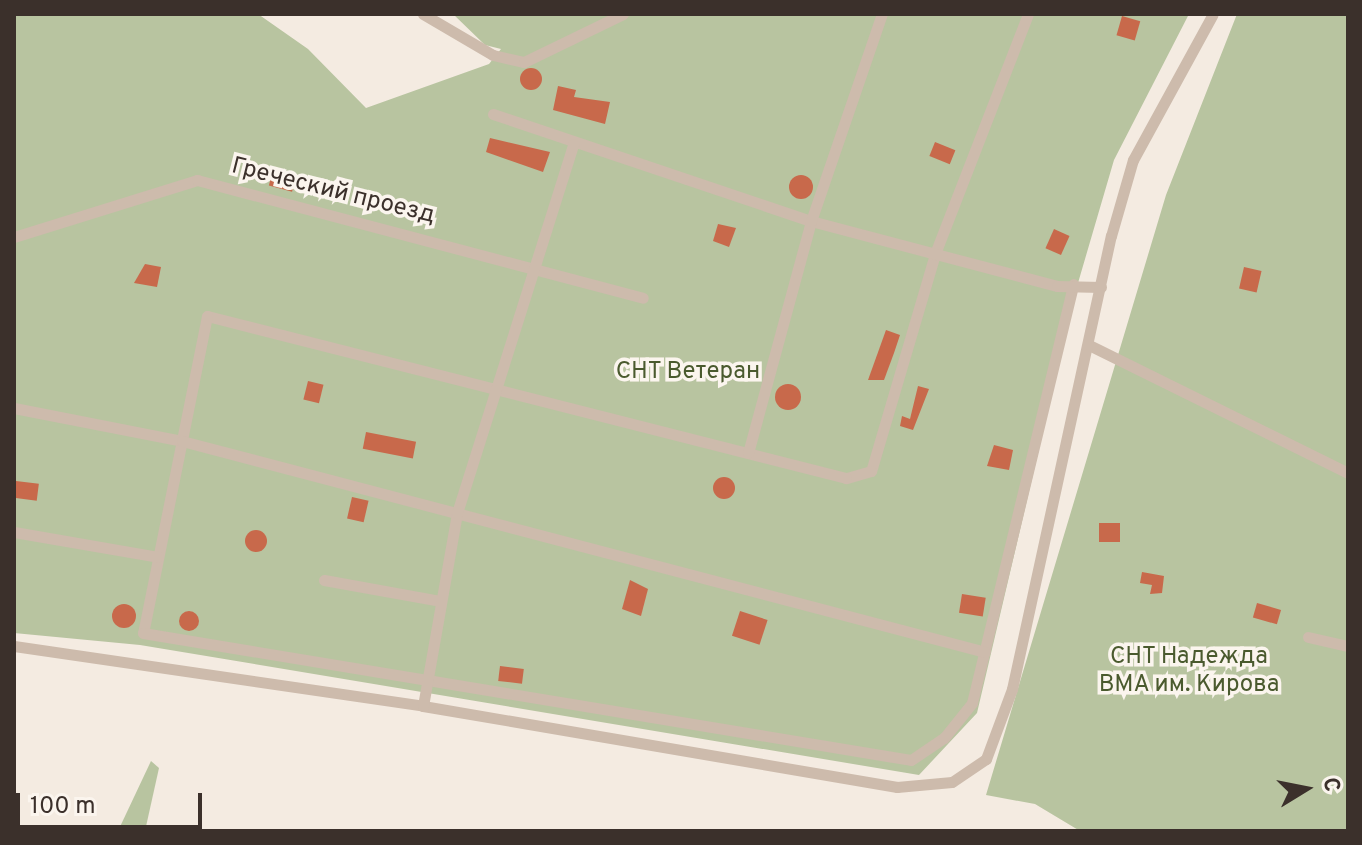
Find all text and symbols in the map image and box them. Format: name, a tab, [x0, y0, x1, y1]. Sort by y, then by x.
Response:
street label: Греческий проезд	[228, 153, 438, 231]
park label: СНТ Ветеран	[615, 359, 761, 387]
park label: СНТ Надежда ВМА им. Кирова	[1098, 644, 1280, 700]
north arrow	[1266, 749, 1346, 829]
text: С	[1316, 775, 1345, 794]
scale bar	[20, 777, 206, 827]
text: 100 m	[30, 792, 96, 822]

